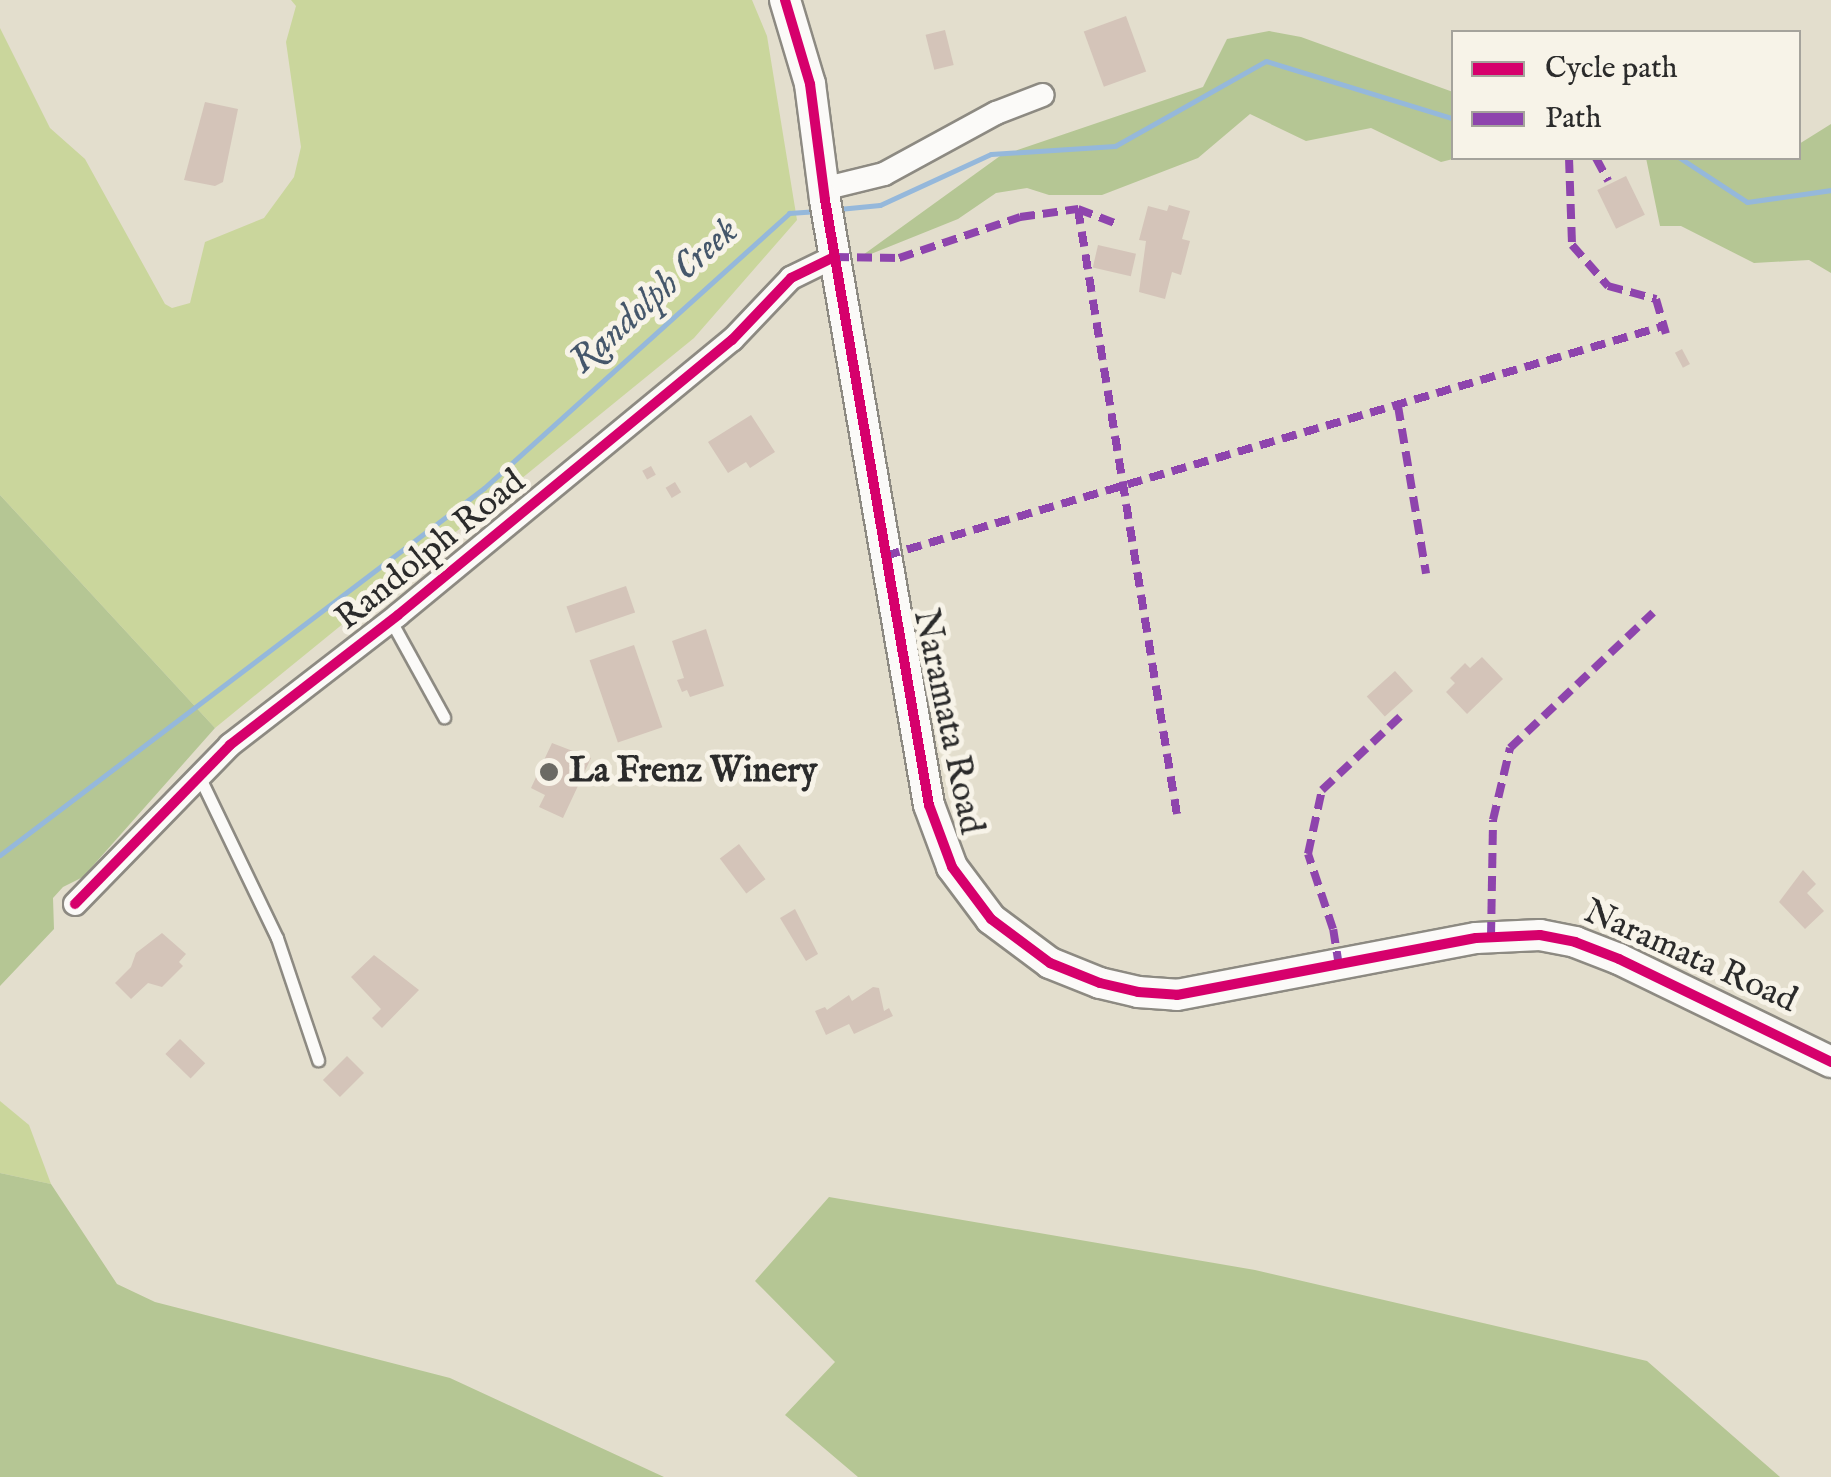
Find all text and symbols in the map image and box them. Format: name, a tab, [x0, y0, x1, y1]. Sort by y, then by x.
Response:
legend	[1451, 30, 1801, 160]
text: Cycle path	[1545, 50, 1678, 88]
text: Path	[1545, 100, 1601, 138]
water label: Randolph Creek	[561, 209, 749, 385]
street label: Randolph Road	[328, 462, 534, 640]
street label: Naramata Road	[903, 606, 991, 838]
place label: La Frenz Winery	[569, 751, 817, 793]
marker: La Frenz Winery	[538, 761, 560, 783]
street label: Naramata Road	[1577, 891, 1803, 1023]

